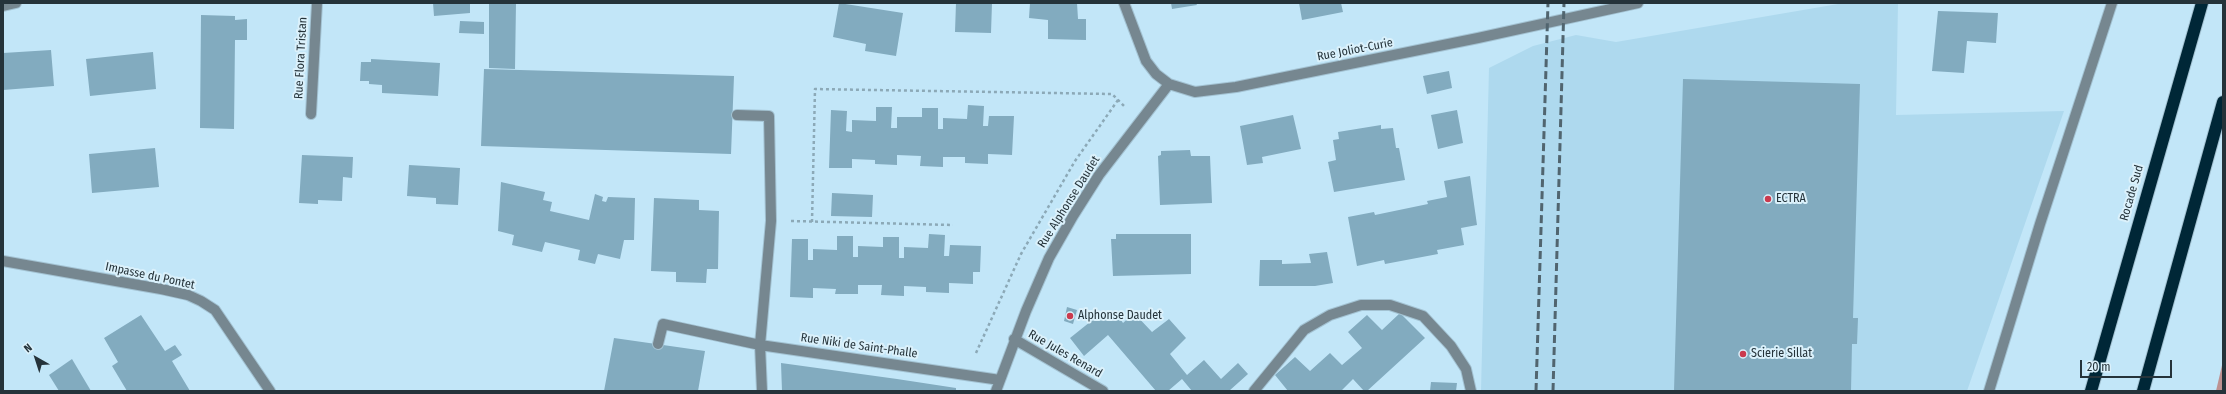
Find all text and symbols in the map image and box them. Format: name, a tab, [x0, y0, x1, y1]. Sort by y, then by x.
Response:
street label: Rue Flora Tristan	[292, 17, 310, 99]
street label: Rue Joliot-Curie	[1316, 36, 1394, 64]
street label: Rue Alphonse Daudet	[1035, 153, 1103, 251]
street label: Rocade Sud	[2117, 163, 2147, 223]
place label: ECTRA	[1776, 192, 1806, 206]
marker: ECTRA	[1763, 194, 1773, 204]
street label: Impasse du Pontet	[104, 259, 196, 293]
place label: Alphonse Daudet	[1078, 309, 1162, 323]
marker: Alphonse Daudet	[1065, 311, 1075, 321]
street label: Rue Jules Renard	[1026, 327, 1104, 381]
street label: Rue Niki de Saint-Phalle	[800, 331, 918, 361]
north arrow	[16, 338, 56, 378]
text: N	[21, 341, 35, 355]
place label: Scierie Sillat	[1751, 347, 1812, 361]
marker: Scierie Sillat	[1738, 349, 1748, 359]
scale bar	[2082, 352, 2174, 378]
text: 20 m	[2087, 360, 2111, 374]

